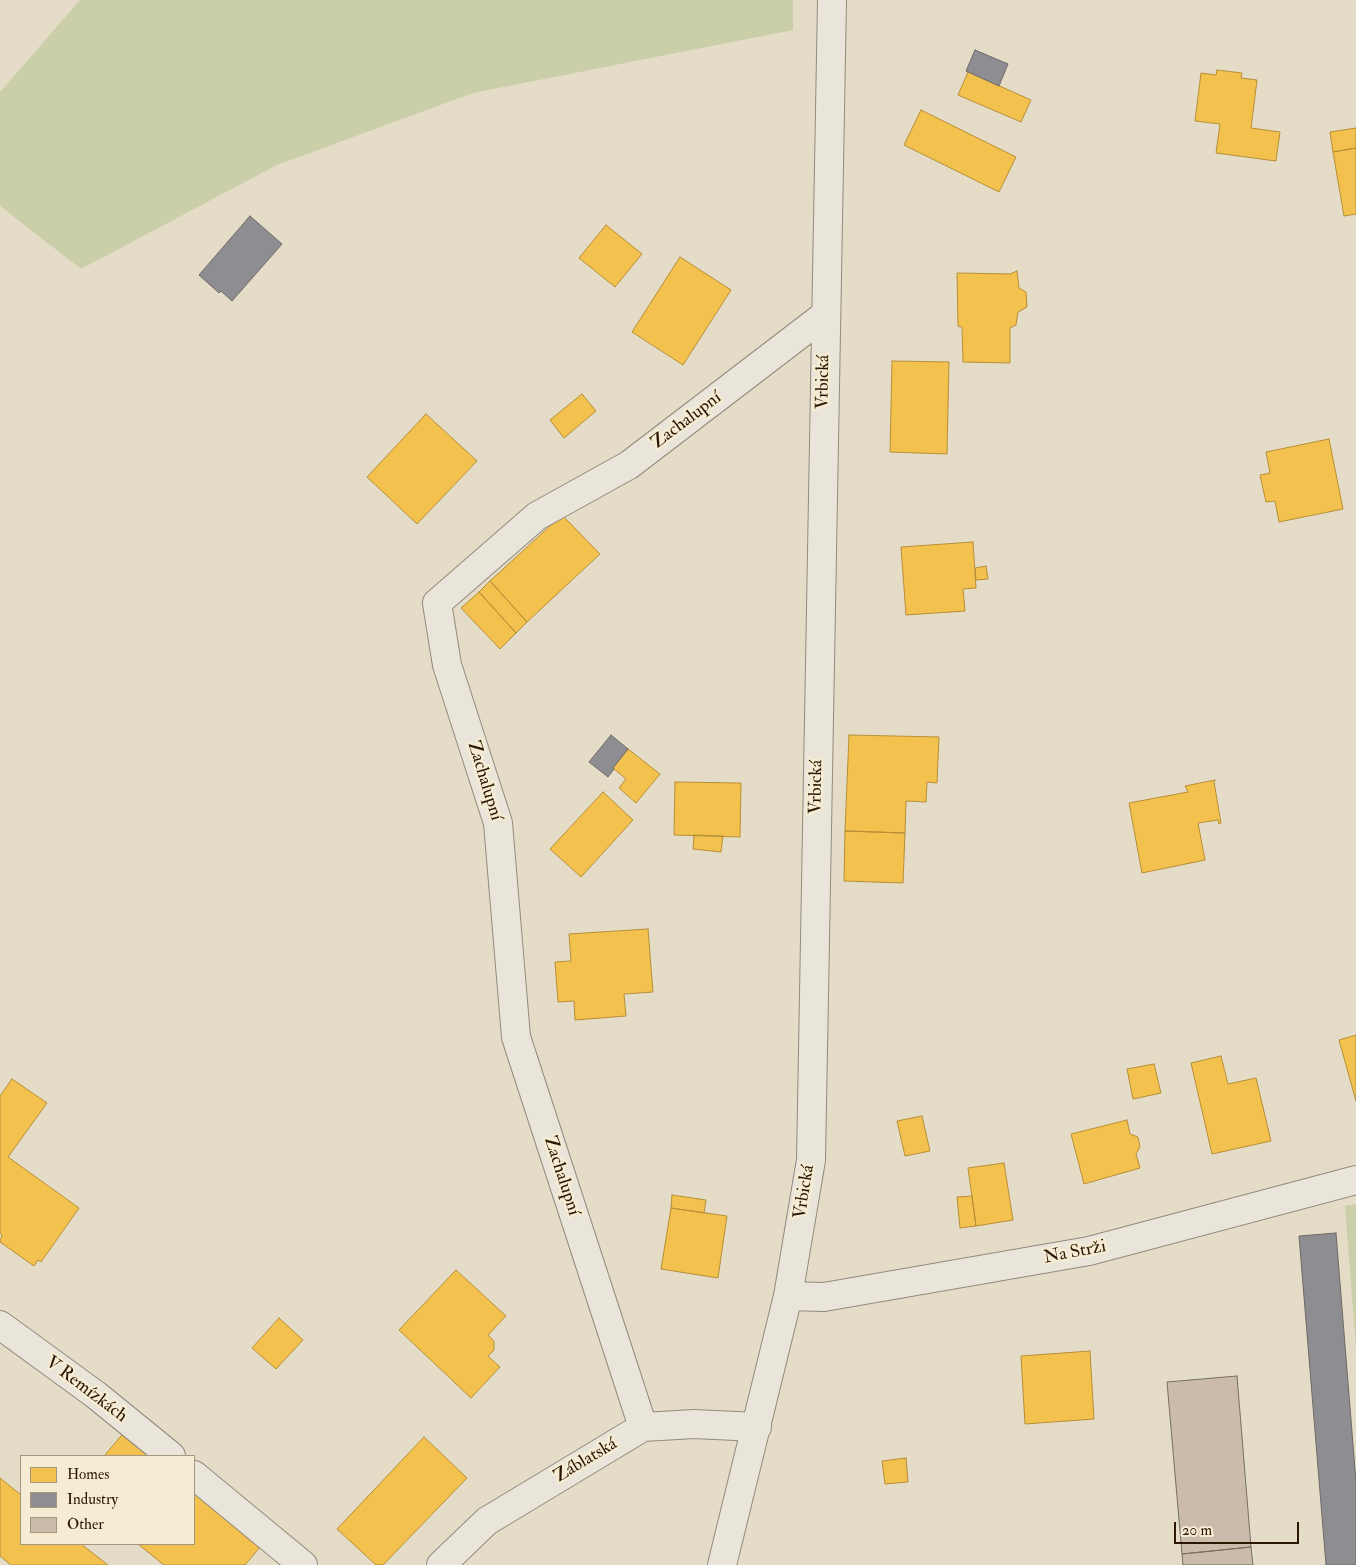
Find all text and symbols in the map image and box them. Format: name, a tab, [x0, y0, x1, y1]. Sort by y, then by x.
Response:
street label: Vrbická	[813, 355, 835, 409]
street label: Zachalupní	[648, 388, 726, 454]
street label: Zachalupní	[462, 739, 506, 823]
street label: Vrbická	[806, 760, 828, 814]
street label: Zachalupní	[538, 1134, 584, 1218]
street label: Vrbická	[790, 1163, 820, 1221]
street label: Na Strži	[1042, 1236, 1108, 1270]
street label: V Remízkách	[41, 1352, 131, 1428]
street label: Záblatská	[551, 1434, 621, 1488]
legend	[20, 1455, 195, 1545]
text: Homes	[67, 1465, 109, 1484]
text: Industry	[67, 1490, 118, 1509]
scale bar	[1176, 1512, 1301, 1544]
text: Other	[67, 1515, 104, 1534]
text: 20 m	[1182, 1521, 1212, 1540]

